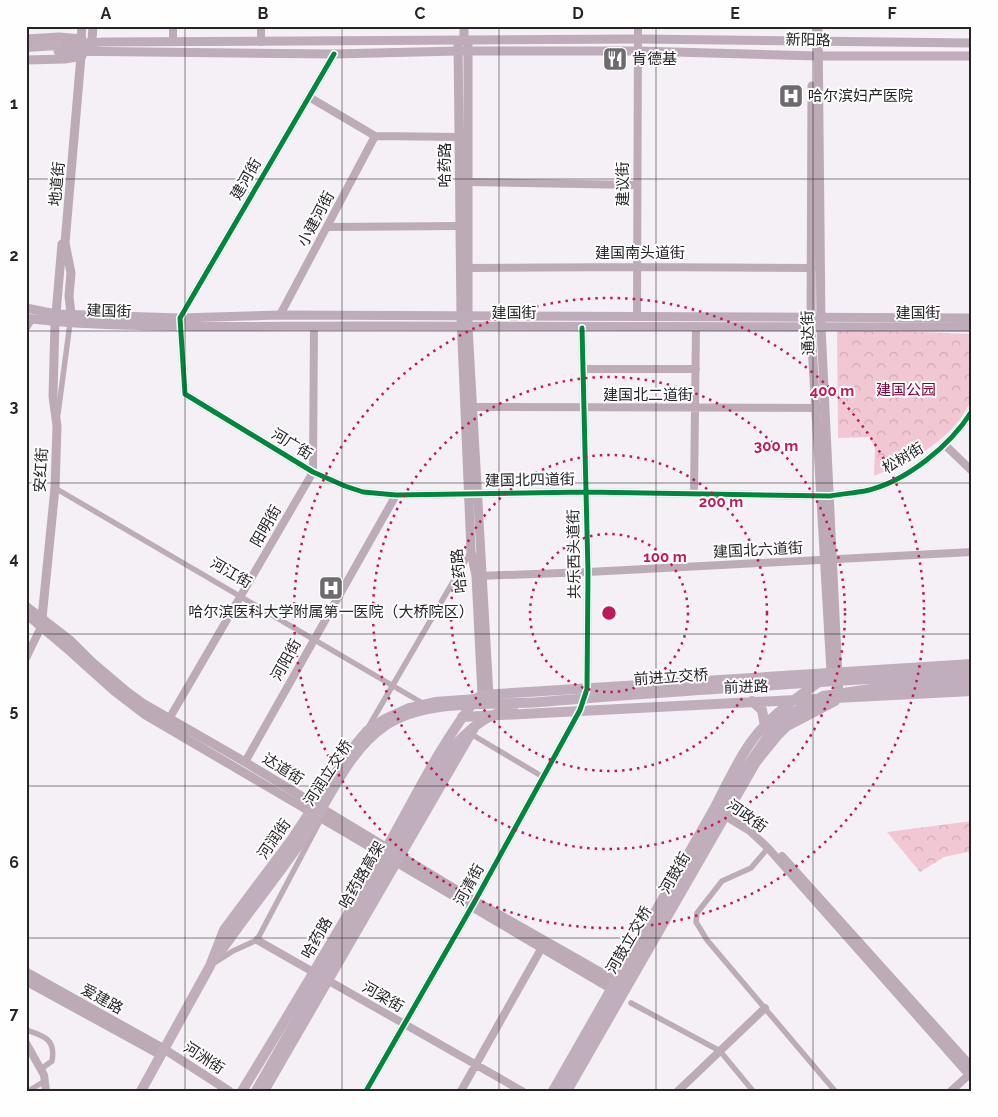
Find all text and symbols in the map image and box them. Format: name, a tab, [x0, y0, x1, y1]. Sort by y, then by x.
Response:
text: A	[101, 4, 112, 23]
text: B	[258, 4, 269, 23]
text: C	[415, 4, 426, 23]
text: D	[572, 4, 584, 23]
text: E	[730, 4, 740, 23]
text: F	[887, 4, 897, 23]
street label: 新阳路	[785, 31, 831, 49]
restaurant icon: 肯德基	[602, 46, 628, 72]
place label: 肯德基	[632, 50, 677, 68]
hospital icon: 哈尔滨妇产医院	[778, 83, 804, 109]
place label: 哈尔滨妇产医院	[808, 87, 913, 105]
text: 1	[10, 94, 18, 113]
street label: 哈药路	[436, 142, 454, 188]
street label: 建河街	[227, 155, 265, 203]
street label: 地道街	[46, 161, 68, 207]
street label: 建议街	[614, 161, 632, 207]
street label: 小建河街	[294, 188, 338, 250]
street label: 建国南头道街	[595, 244, 685, 262]
text: 2	[9, 246, 19, 265]
street label: 建国街	[86, 301, 132, 321]
street label: 建国街	[491, 304, 537, 322]
street label: 建国街	[895, 304, 941, 322]
street label: 通达街	[798, 310, 818, 356]
park label: 建国公园	[876, 381, 936, 399]
text: 400 m	[810, 382, 854, 400]
street label: 建国北二道街	[603, 386, 693, 404]
text: 3	[10, 397, 19, 416]
street label: 河广街	[268, 425, 316, 463]
text: 300 m	[754, 437, 798, 455]
street label: 松树街	[879, 439, 927, 477]
street label: 安红街	[31, 447, 51, 493]
street label: 建国北四道街	[485, 470, 575, 490]
text: 200 m	[699, 493, 743, 511]
street label: 阳明街	[247, 502, 285, 550]
street label: 共乐西头道街	[564, 509, 584, 599]
street label: 建国北六道街	[713, 539, 803, 561]
street label: 哈药路	[448, 548, 470, 594]
text: 100 m	[643, 548, 687, 566]
text: 4	[9, 549, 19, 568]
street label: 河江街	[207, 554, 255, 592]
hospital icon: 哈尔滨医科大学附属第一医院（大桥院区）	[318, 575, 344, 601]
place label: 哈尔滨医科大学附属第一医院（大桥院区）	[188, 603, 474, 621]
centre of rings	[600, 604, 618, 622]
street label: 河阳街	[267, 636, 305, 684]
street label: 前进立交桥	[633, 665, 709, 689]
street label: 前进路	[723, 677, 769, 697]
text: 5	[10, 701, 19, 720]
street label: 河润立交桥	[300, 737, 356, 809]
street label: 达道街	[259, 749, 307, 789]
street label: 河政街	[723, 796, 771, 836]
street label: 河润街	[254, 815, 294, 863]
street label: 哈药路高架	[335, 838, 389, 912]
street label: 河鼓街	[656, 849, 694, 897]
text: 6	[9, 853, 19, 872]
street label: 河清街	[450, 861, 488, 909]
street label: 河鼓立交桥	[602, 903, 656, 977]
street label: 哈药路	[298, 914, 336, 962]
street label: 河梁街	[359, 978, 407, 1016]
street label: 爱建路	[78, 980, 126, 1018]
text: 7	[10, 1004, 19, 1023]
street label: 河洲街	[180, 1038, 228, 1078]

